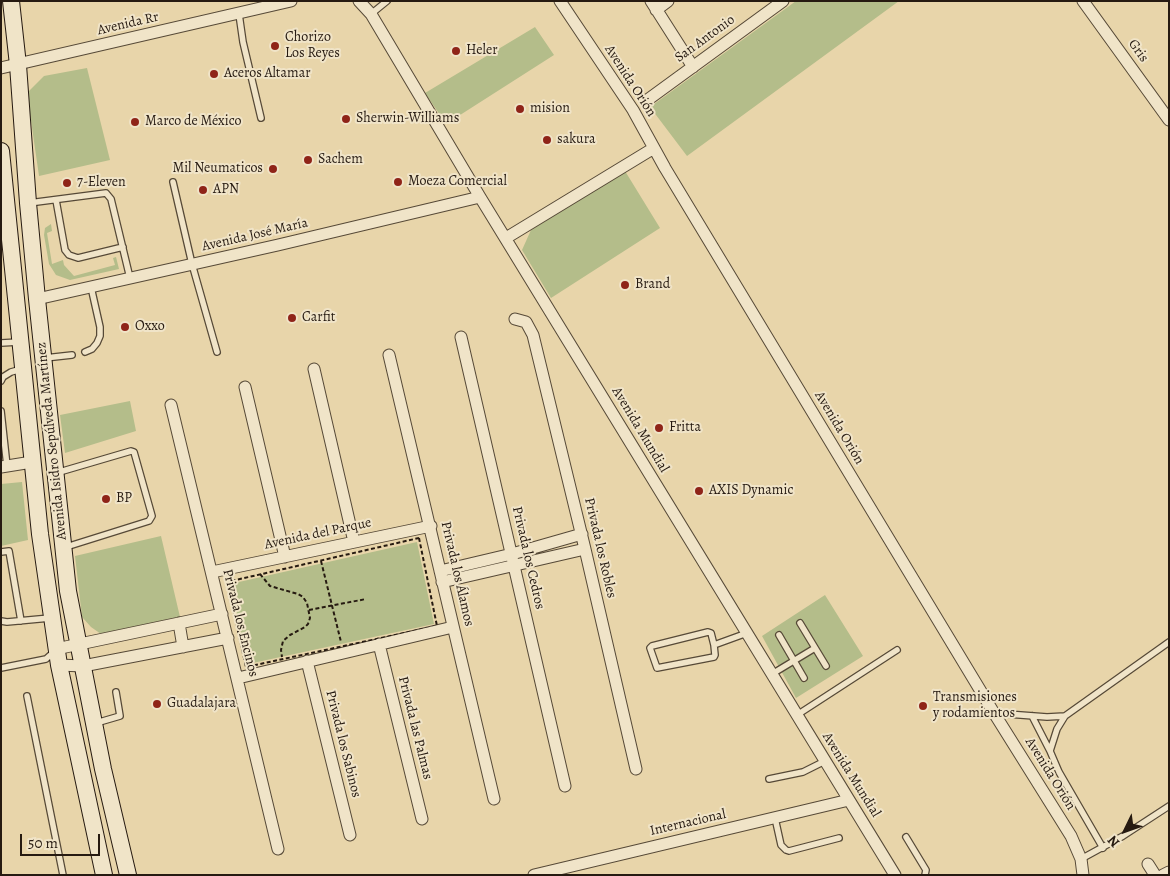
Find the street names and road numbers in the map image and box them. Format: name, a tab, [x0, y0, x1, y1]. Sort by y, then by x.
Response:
street label: Avenida Rr	[96, 9, 160, 39]
street label: San Antonio	[672, 12, 738, 66]
street label: Gris	[1124, 36, 1152, 66]
street label: Avenida Orión	[601, 42, 659, 120]
street label: Avenida José María	[200, 215, 310, 255]
street label: Avenida Isidro Sepúlveda Martínez	[33, 341, 71, 541]
street label: Avenida Mundial	[608, 384, 672, 476]
street label: Avenida Orión	[811, 388, 867, 468]
street label: Privada los Robles	[580, 496, 620, 600]
street label: Privada los Cedros	[508, 505, 548, 611]
street label: Avenida del Parque	[263, 514, 373, 554]
street label: Privada los Álamos	[437, 520, 477, 628]
street label: Privada los Encinos	[218, 567, 262, 679]
street label: Privada las Palmas	[394, 675, 436, 781]
street label: Privada los Sabinos	[322, 689, 364, 799]
street label: Avenida Mundial	[818, 729, 884, 821]
street label: Avenida Orión	[1021, 735, 1079, 813]
street label: Internacional	[648, 806, 728, 840]

